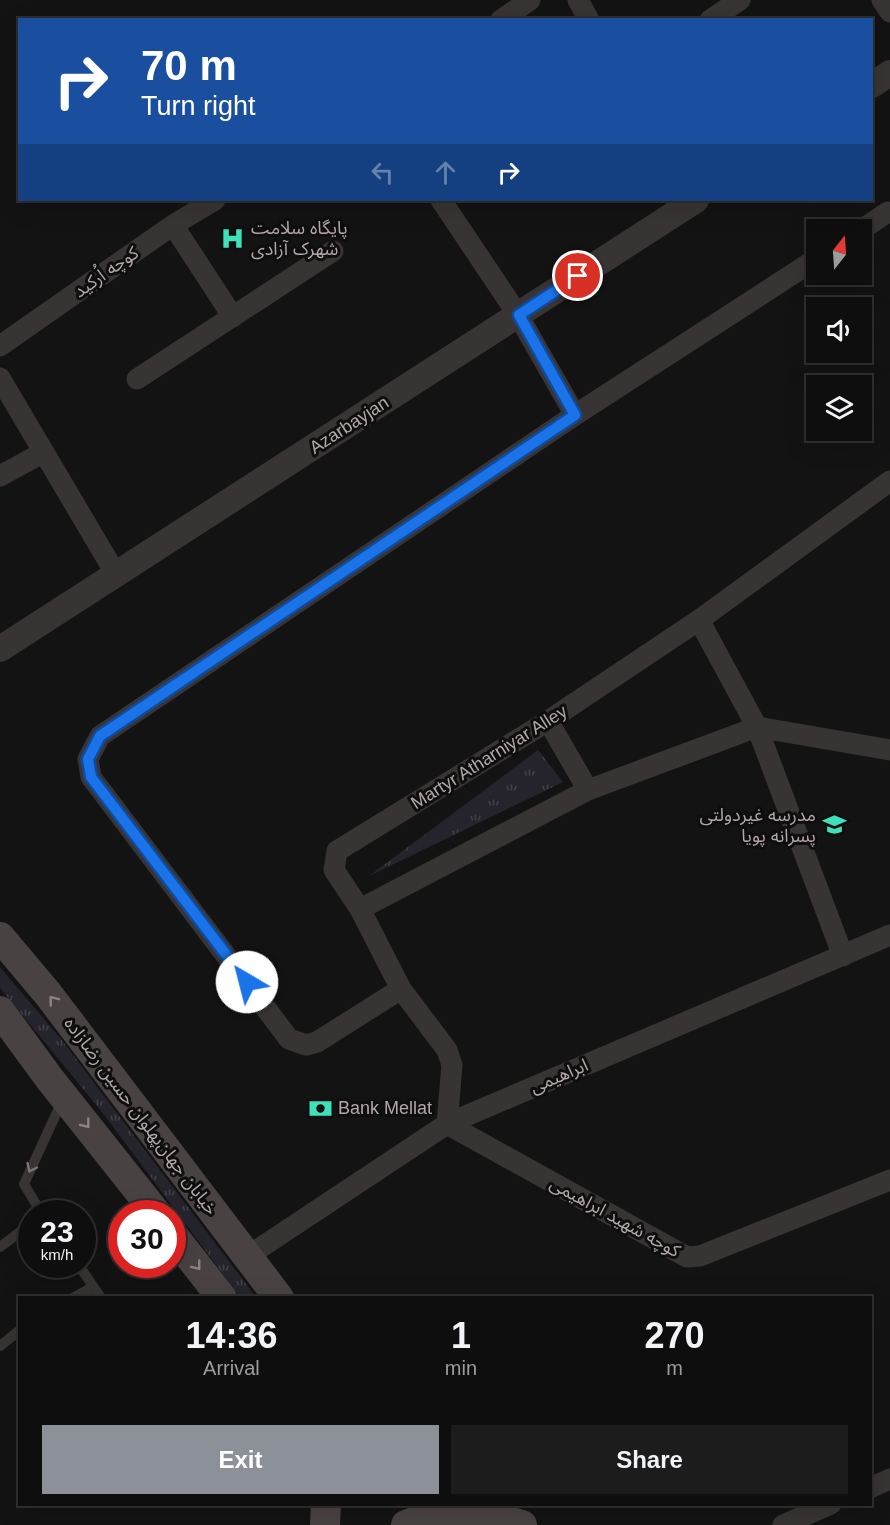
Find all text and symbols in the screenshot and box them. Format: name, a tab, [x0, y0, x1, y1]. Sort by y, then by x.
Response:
icon: right	[42, 42, 120, 120]
text: 70 m	[141, 42, 237, 89]
text: Turn right	[141, 91, 256, 121]
icon: left	[366, 156, 399, 189]
icon: ahead	[429, 156, 462, 189]
icon: right	[492, 156, 525, 189]
place label: پایگاه سلامت شهرک آزادی	[251, 218, 348, 260]
north arrow	[806, 219, 872, 285]
map controls	[806, 219, 872, 441]
hospital icon: پایگاه سلامت شهرک آزادی	[220, 225, 246, 251]
street label: کوچه اُرکید	[68, 239, 143, 302]
pin	[552, 250, 603, 301]
icon: arrive	[561, 259, 594, 292]
button: sound	[806, 297, 872, 363]
button: layers	[806, 375, 872, 441]
street label: Azarbayjan	[306, 392, 392, 458]
street label: Martyr Atharniyar Alley	[407, 701, 571, 813]
place label: مدرسه غیردولتی پسرانه پویا	[699, 805, 816, 847]
school or university icon: مدرسه غیردولتی پسرانه پویا	[821, 812, 847, 838]
position arrow	[215, 950, 279, 1014]
one-way arrow	[49, 996, 60, 1007]
street label: خیابان جهان‌پهلوان حسین رضا‌زاده	[59, 1013, 222, 1219]
street label: ابراهیمی	[527, 1055, 591, 1098]
bank icon: Bank Mellat	[307, 1095, 333, 1121]
place label: Bank Mellat	[338, 1098, 432, 1118]
one-way arrow	[79, 1117, 90, 1128]
one-way arrow	[26, 1162, 38, 1173]
street label: کوچه شهید ابراهیمی	[546, 1173, 684, 1262]
speed limit sign: 30	[108, 1200, 186, 1278]
text: 23	[40, 1215, 74, 1248]
text: km/h	[41, 1246, 73, 1263]
one-way arrow	[190, 1259, 201, 1270]
text: 14:36	[185, 1315, 277, 1356]
text: 1	[451, 1315, 471, 1356]
text: 270	[644, 1315, 705, 1356]
text: Arrival	[203, 1357, 260, 1379]
text: min	[445, 1357, 477, 1379]
text: m	[666, 1357, 683, 1379]
button: Exit	[42, 1425, 439, 1494]
button: Share	[451, 1425, 848, 1494]

